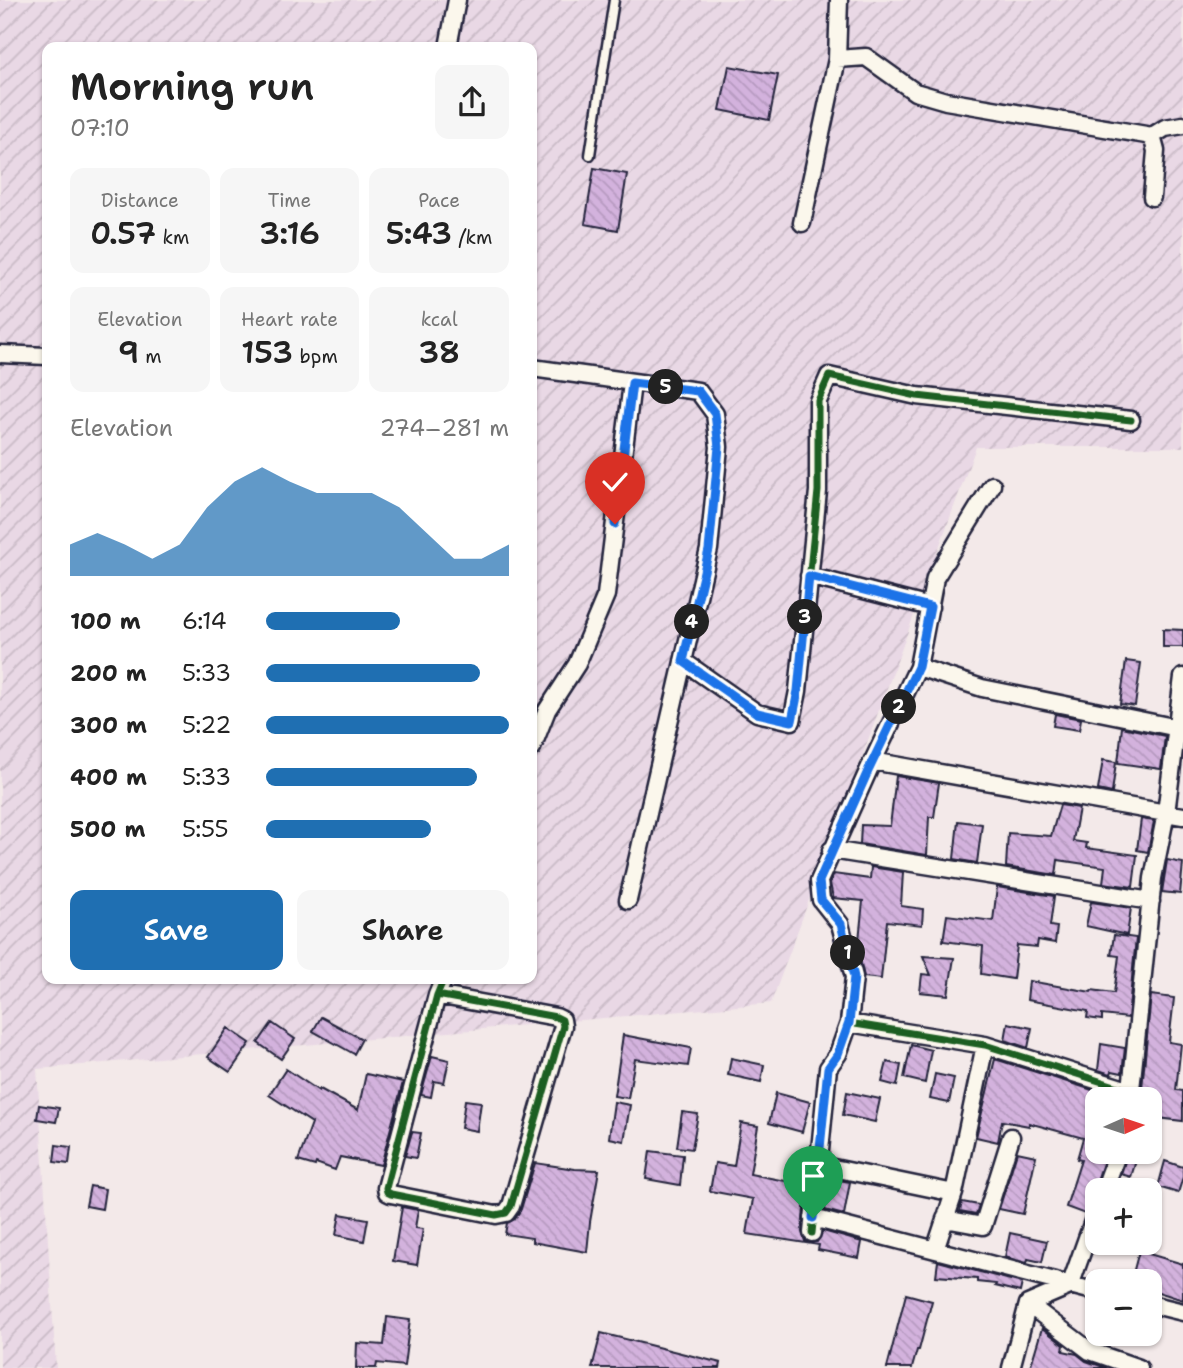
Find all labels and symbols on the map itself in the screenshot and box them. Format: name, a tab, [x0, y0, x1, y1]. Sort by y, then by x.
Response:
pin: 5	[648, 370, 684, 404]
pin	[585, 452, 645, 524]
pin: 3	[788, 600, 822, 634]
pin: 4	[674, 604, 710, 640]
pin: 2	[881, 690, 916, 724]
pin: 1	[830, 936, 866, 970]
north arrow	[1085, 1087, 1162, 1164]
pin	[783, 1146, 843, 1218]

